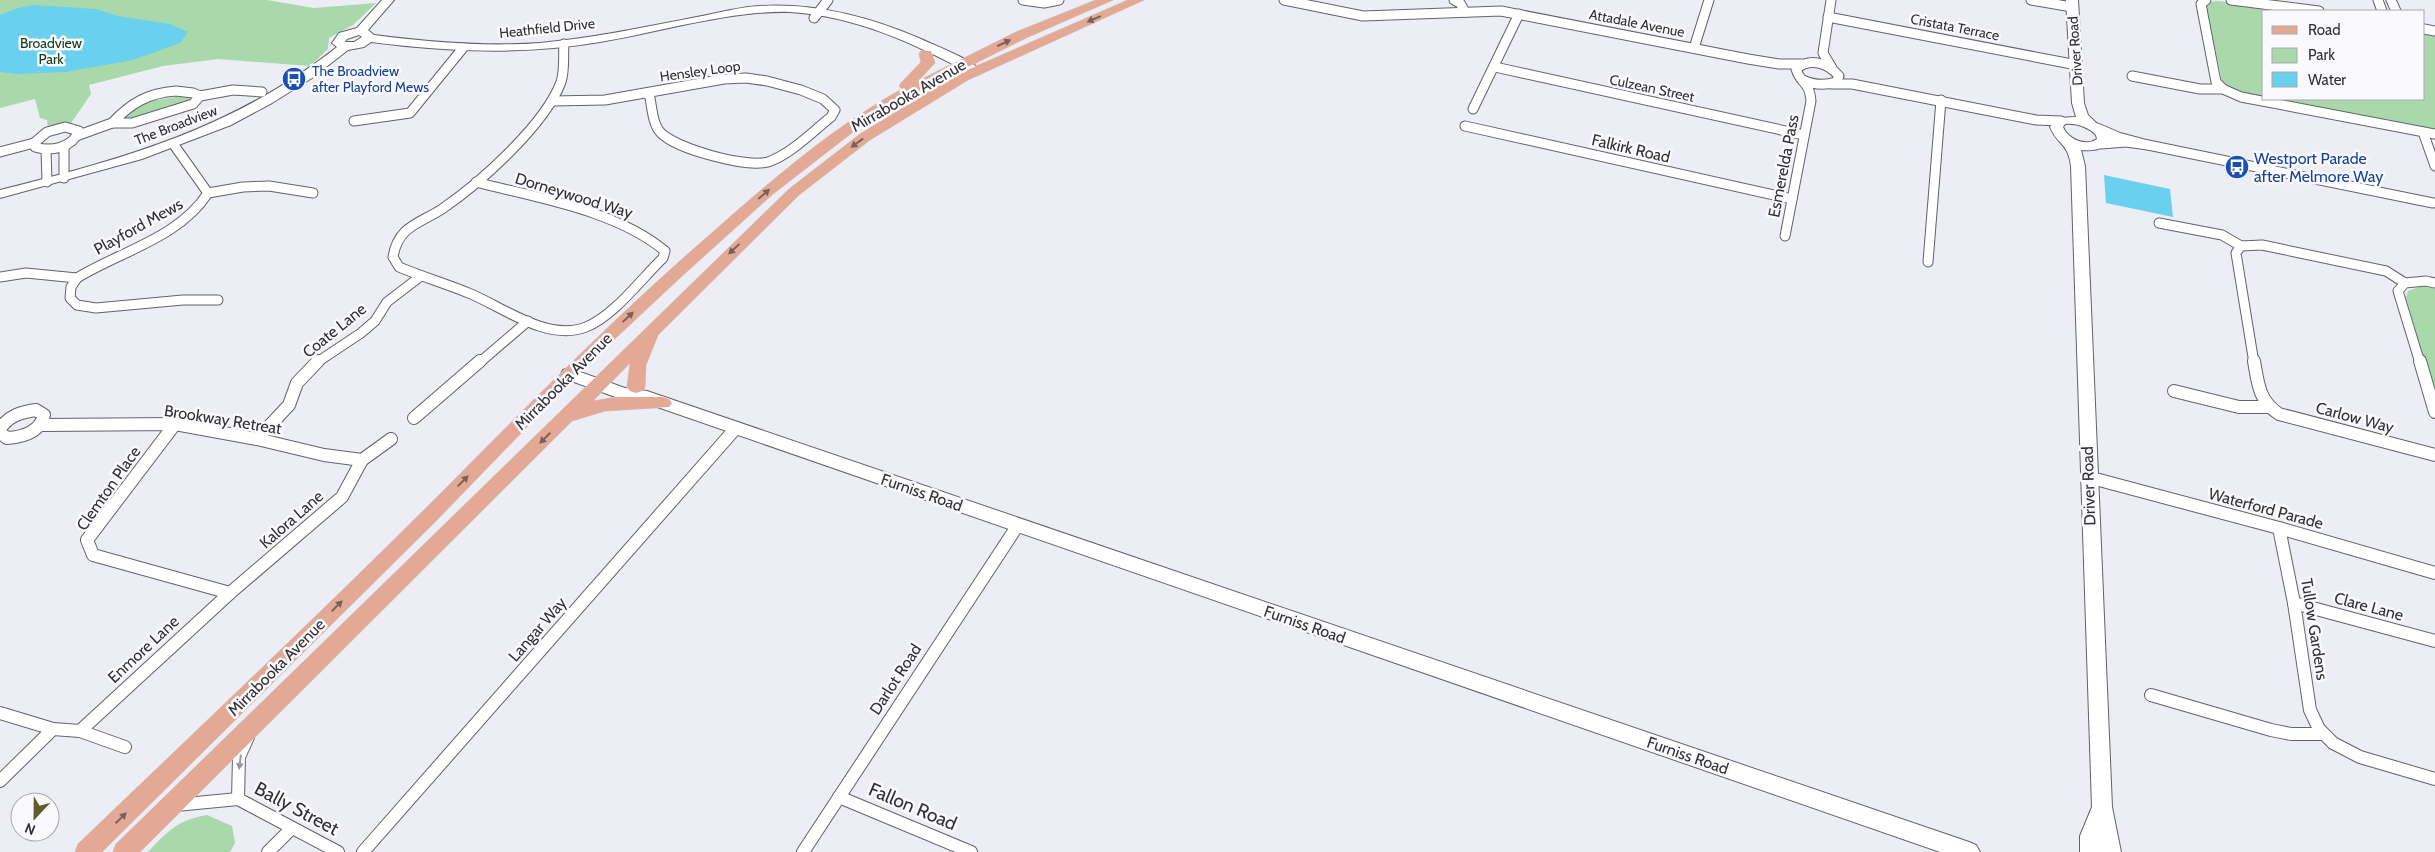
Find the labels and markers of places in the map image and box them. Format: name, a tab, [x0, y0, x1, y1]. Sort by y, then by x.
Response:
place label: The Broadview after Playford Mews	[312, 62, 429, 96]
bus stop icon: The Broadview after Playford Mews	[281, 66, 307, 92]
place label: Westport Parade after Melmore Way	[2254, 149, 2383, 186]
bus stop icon: Westport Parade after Melmore Way	[2224, 154, 2250, 180]

